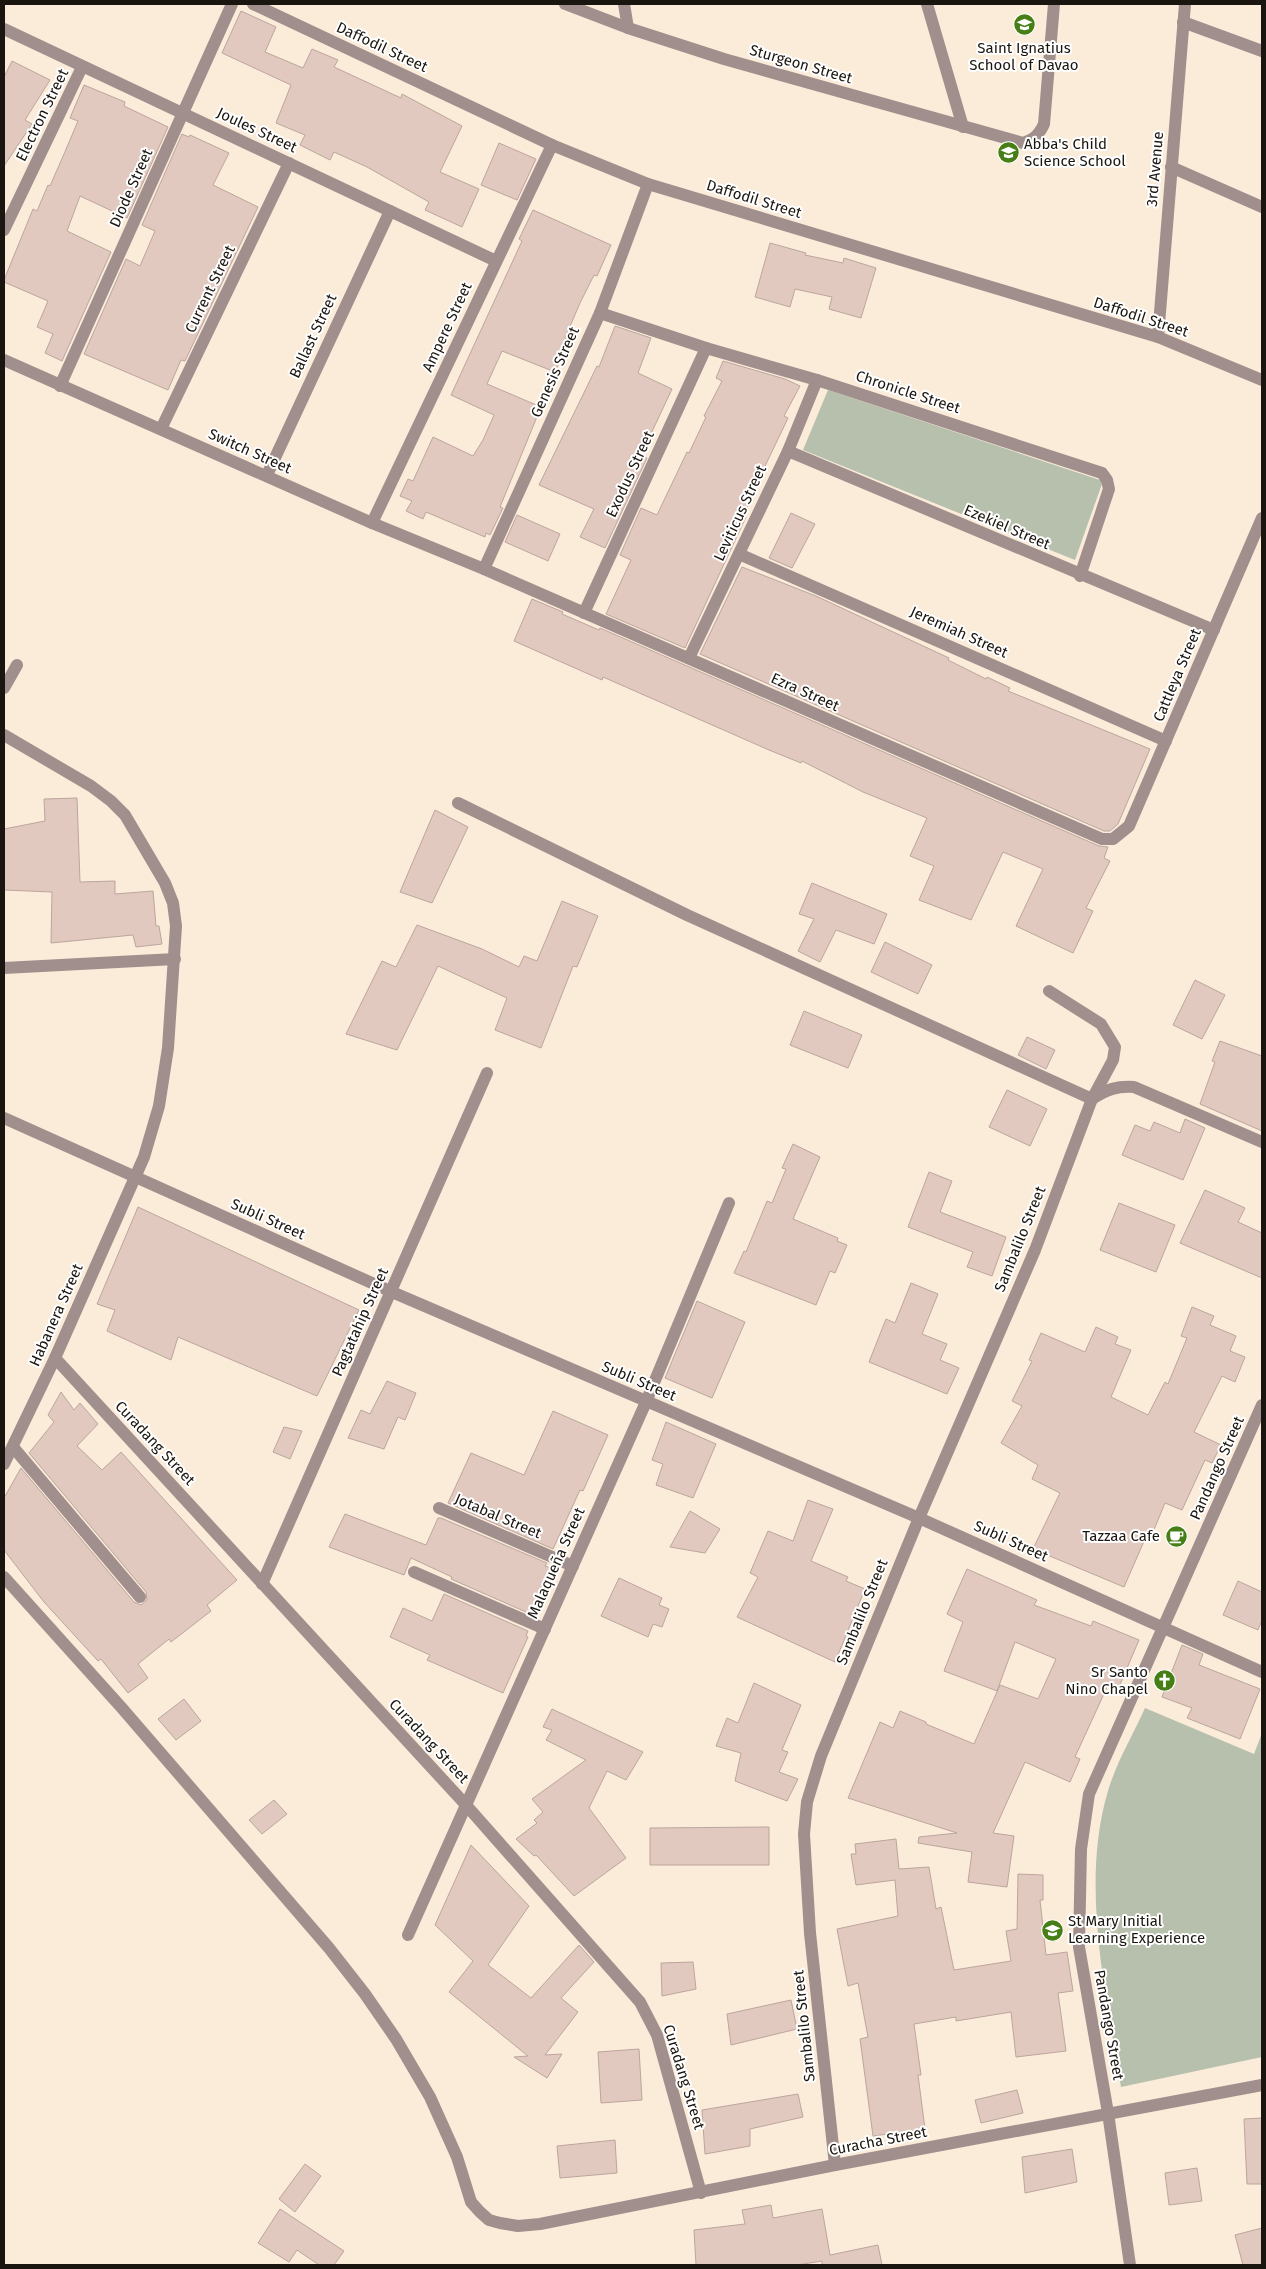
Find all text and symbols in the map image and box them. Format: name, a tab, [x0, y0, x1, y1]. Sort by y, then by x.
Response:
school or university icon: Saint Ignatius School of Davao	[1012, 13, 1036, 37]
street label: Daffodil Street	[334, 18, 431, 76]
place label: Saint Ignatius School of Davao	[969, 39, 1079, 74]
street label: Sturgeon Street	[748, 41, 855, 87]
street label: Electron Street	[12, 65, 72, 164]
street label: Joules Street	[214, 104, 300, 157]
street label: 3rd Avenue	[1143, 131, 1167, 207]
place label: Abba's Child Science School	[1024, 135, 1126, 170]
school or university icon: Abba's Child Science School	[996, 141, 1020, 165]
street label: Diode Street	[106, 145, 157, 230]
street label: Daffodil Street	[704, 176, 804, 222]
street label: Current Street	[181, 242, 239, 336]
street label: Ampere Street	[418, 279, 476, 375]
street label: Ballast Street	[286, 290, 341, 381]
street label: Daffodil Street	[1091, 293, 1191, 341]
street label: Genesis Street	[527, 323, 583, 420]
street label: Chronicle Street	[854, 367, 963, 418]
street label: Switch Street	[206, 425, 295, 478]
street label: Exodus Street	[602, 427, 658, 520]
street label: Leviticus Street	[710, 462, 770, 564]
street label: Ezekiel Street	[961, 501, 1053, 553]
street label: Jeremiah Street	[907, 602, 1011, 662]
street label: Cattleya Street	[1149, 625, 1205, 724]
street label: Ezra Street	[768, 669, 842, 715]
street label: Sambalilo Street	[991, 1183, 1050, 1294]
street label: Subli Street	[228, 1195, 308, 1244]
street label: Habanera Street	[25, 1260, 87, 1369]
street label: Pagtatahip Street	[328, 1264, 392, 1379]
street label: Subli Street	[599, 1357, 679, 1405]
street label: Curadang Street	[111, 1397, 199, 1489]
street label: Pandango Street	[1186, 1413, 1248, 1523]
street label: Jotabal Street	[452, 1490, 545, 1543]
street label: Malaqueña Street	[523, 1504, 589, 1621]
street label: Subli Street	[971, 1517, 1051, 1566]
cafe icon: Tazzaa Cafe	[1164, 1524, 1188, 1548]
place label: Tazzaa Cafe	[1082, 1527, 1160, 1545]
street label: Sambalilo Street	[833, 1556, 892, 1667]
place label: Sr Santo Nino Chapel	[1065, 1663, 1149, 1698]
church icon: Sr Santo Nino Chapel	[1152, 1669, 1176, 1693]
street label: Curadang Street	[385, 1695, 473, 1787]
place label: St Mary Initial Learning Experience	[1068, 1912, 1205, 1947]
school or university icon: St Mary Initial Learning Experience	[1040, 1918, 1064, 1942]
street label: Pandango Street	[1090, 1968, 1128, 2082]
street label: Sambalilo Street	[789, 1969, 819, 2083]
street label: Curadang Street	[660, 2022, 709, 2132]
street label: Curacha Street	[828, 2123, 929, 2159]

